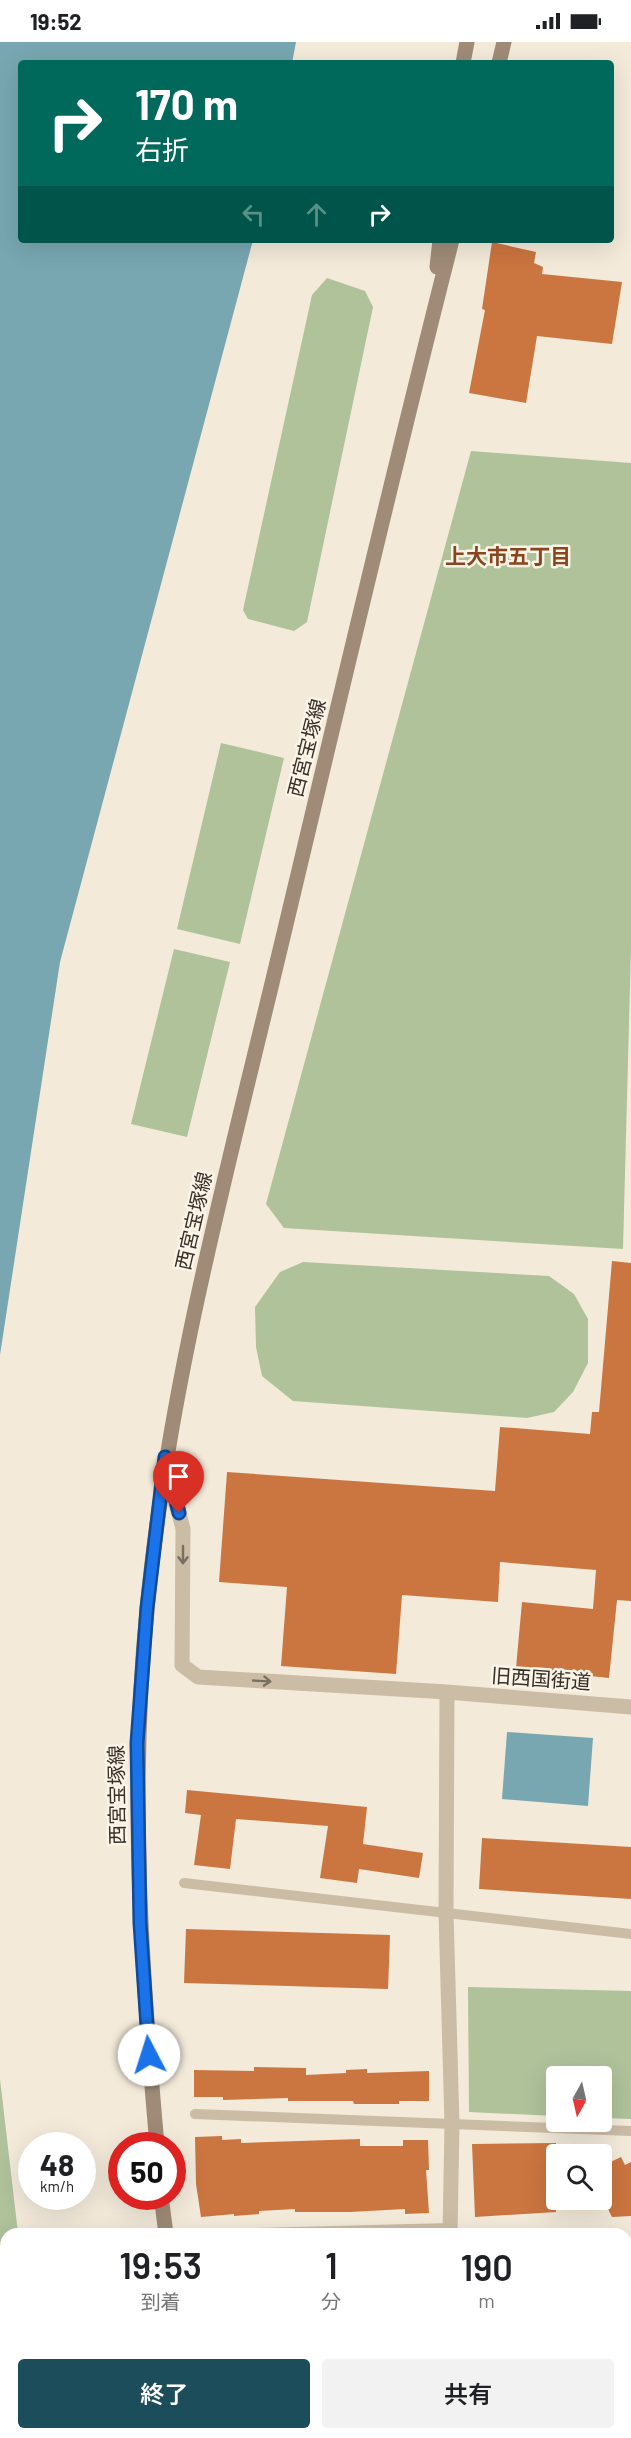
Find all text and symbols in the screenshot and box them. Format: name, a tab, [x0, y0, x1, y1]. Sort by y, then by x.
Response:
text: 19:52	[30, 8, 82, 34]
text: 170 m	[135, 78, 238, 128]
icon: right	[36, 84, 114, 162]
text: 右折	[135, 133, 189, 165]
icon: left	[237, 198, 270, 231]
icon: ahead	[300, 198, 333, 231]
icon: right	[363, 198, 396, 231]
district label: 上大市五丁目	[445, 543, 571, 568]
street label: 西宮宝塚線	[282, 696, 330, 799]
street label: 西宮宝塚線	[170, 1169, 216, 1272]
pin	[153, 1451, 204, 1513]
icon: arrive	[162, 1460, 195, 1493]
one-way arrow	[177, 1545, 189, 1565]
street label: 旧西国街道	[490, 1663, 592, 1693]
one-way arrow	[252, 1676, 272, 1687]
street label: 西宮宝塚線	[103, 1745, 129, 1845]
position arrow	[117, 2023, 181, 2087]
north arrow	[546, 2066, 612, 2132]
map controls	[546, 2066, 612, 2210]
speed limit sign: 50	[108, 2132, 186, 2210]
button: search	[546, 2144, 612, 2210]
text: 48	[40, 2146, 74, 2182]
text: km/h	[40, 2177, 74, 2195]
text: 19:53	[119, 2243, 202, 2286]
text: 1	[325, 2243, 338, 2286]
text: 190	[461, 2245, 513, 2288]
text: m	[478, 2288, 495, 2312]
text: 到着	[141, 2289, 181, 2313]
text: 分	[321, 2289, 341, 2313]
button: 終了	[18, 2359, 310, 2428]
button: 共有	[322, 2359, 614, 2428]

